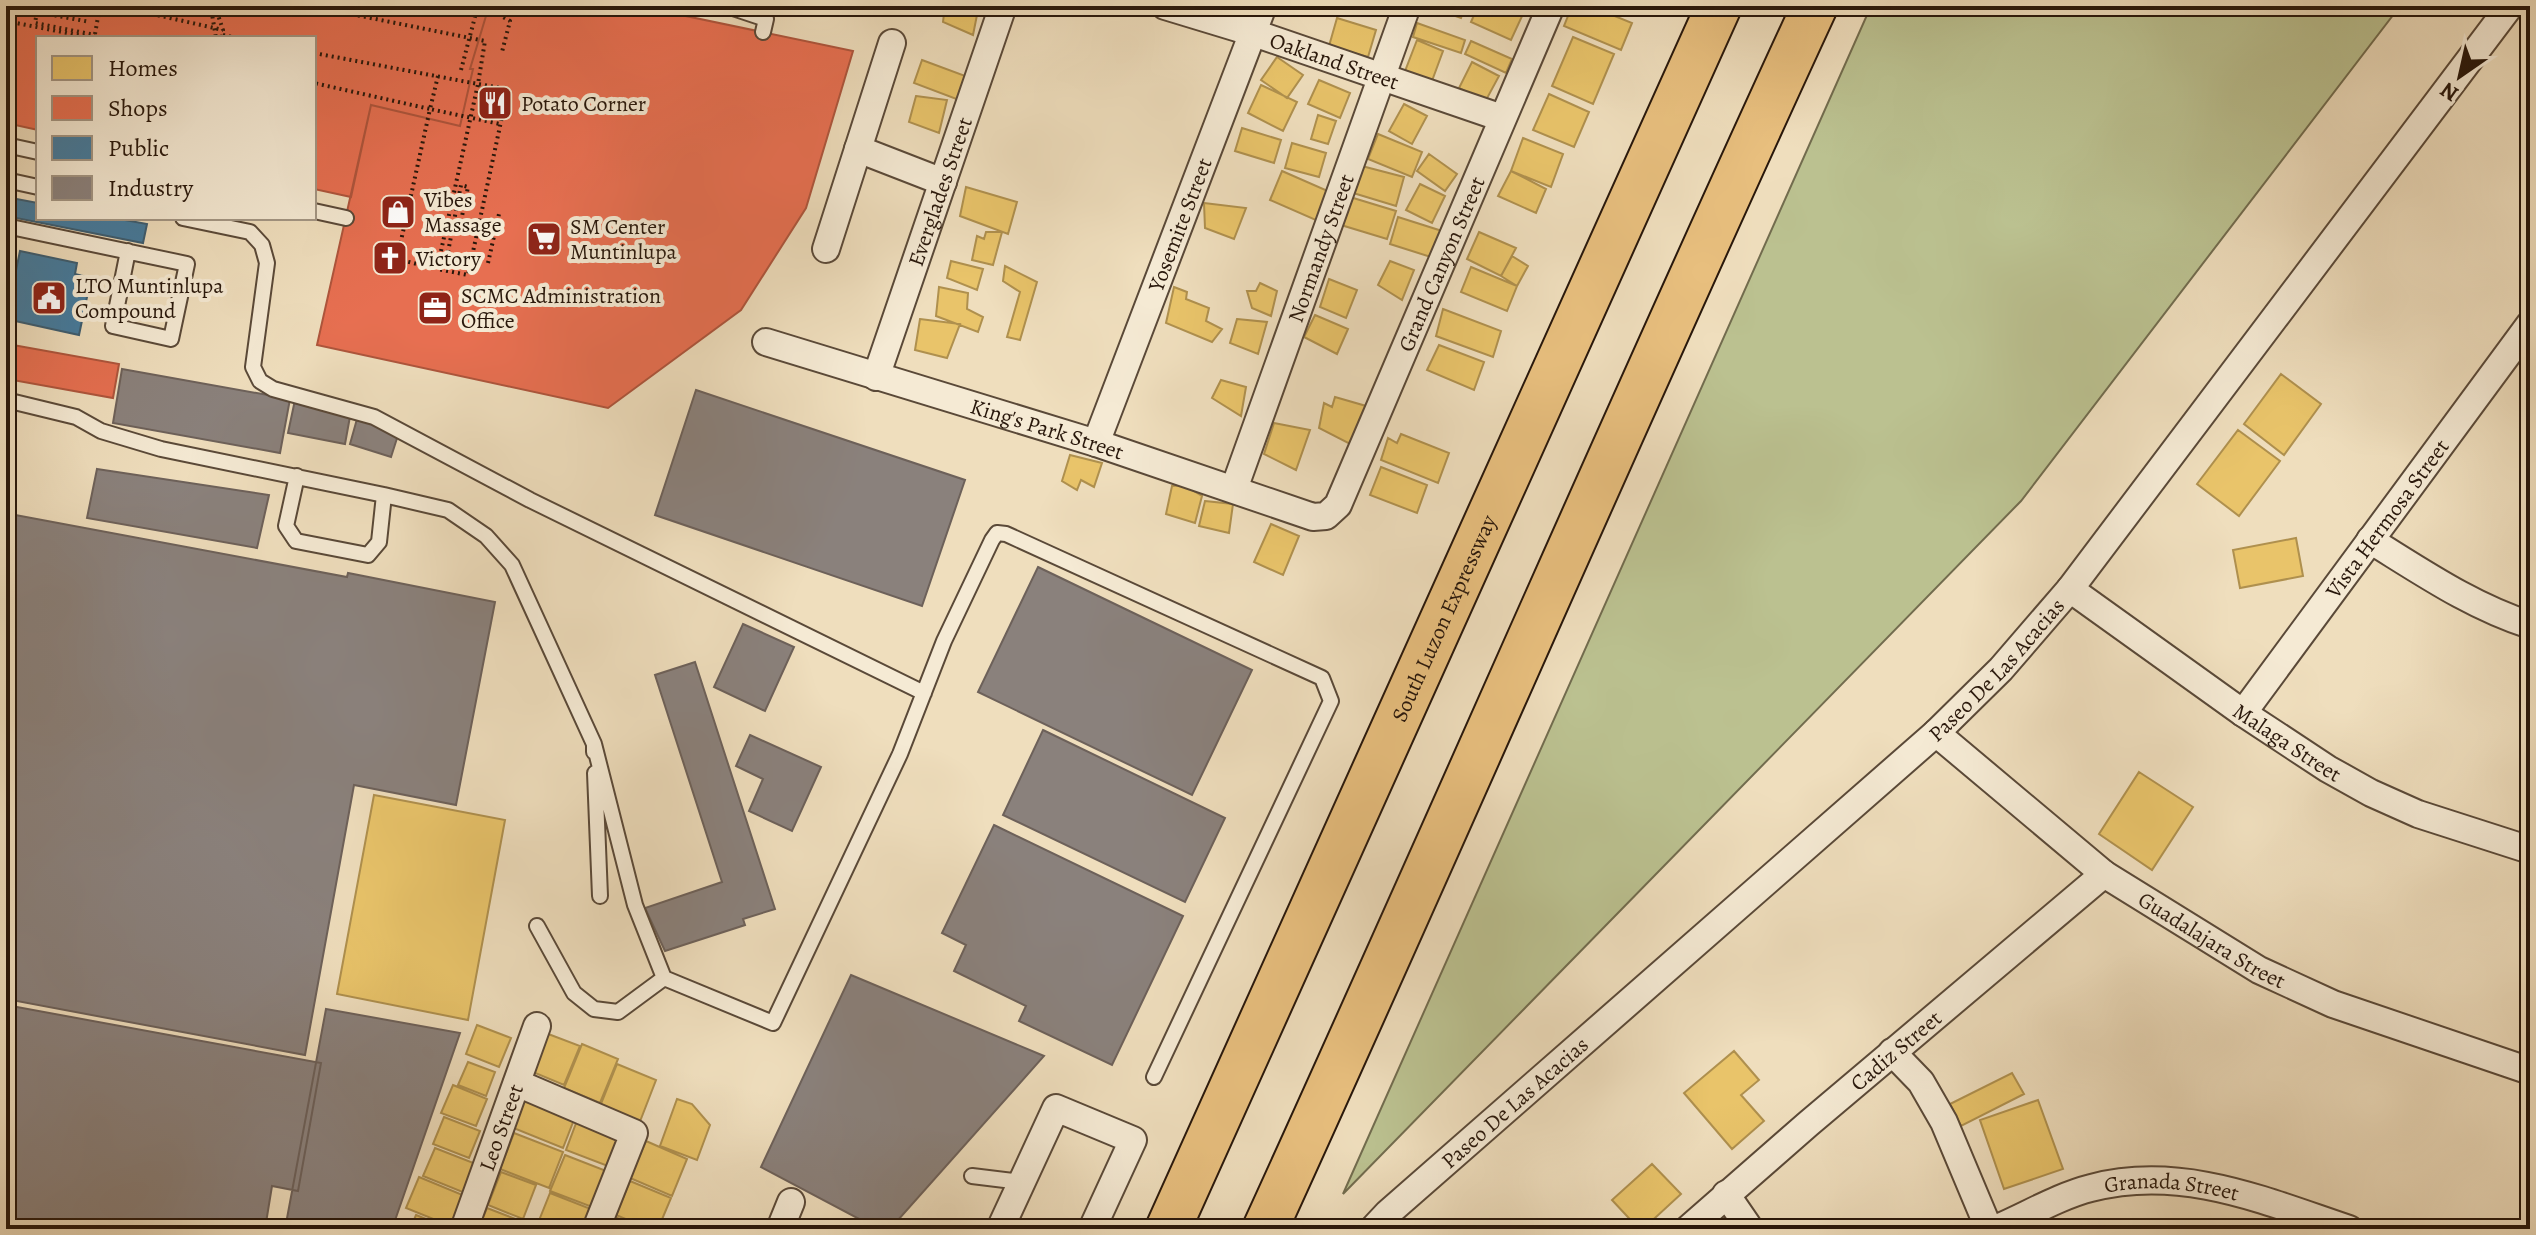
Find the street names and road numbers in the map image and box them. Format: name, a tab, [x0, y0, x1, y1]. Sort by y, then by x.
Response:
street label: Oakland Street	[1266, 26, 1403, 97]
street label: Everglades Street	[901, 113, 980, 270]
street label: Yosemite Street	[1141, 154, 1220, 297]
street label: Normandy Street	[1281, 170, 1362, 327]
street label: Grand Canyon Street	[1391, 172, 1493, 356]
street label: King's Park Street	[966, 391, 1127, 467]
street label: Vista Hermosa Street	[2318, 433, 2456, 605]
street label: South Luzon Expressway	[1384, 510, 1504, 727]
street label: Paseo De Las Acacias	[1922, 592, 2072, 749]
street label: Malaga Street	[2227, 696, 2346, 789]
street label: Guadalajara Street	[2132, 885, 2290, 996]
street label: Cadiz Street	[1844, 1004, 1948, 1098]
street label: Paseo De Las Acacias	[1435, 1030, 1595, 1176]
street label: Leo Street	[472, 1080, 531, 1175]
street label: Granada Street	[2102, 1166, 2242, 1208]

